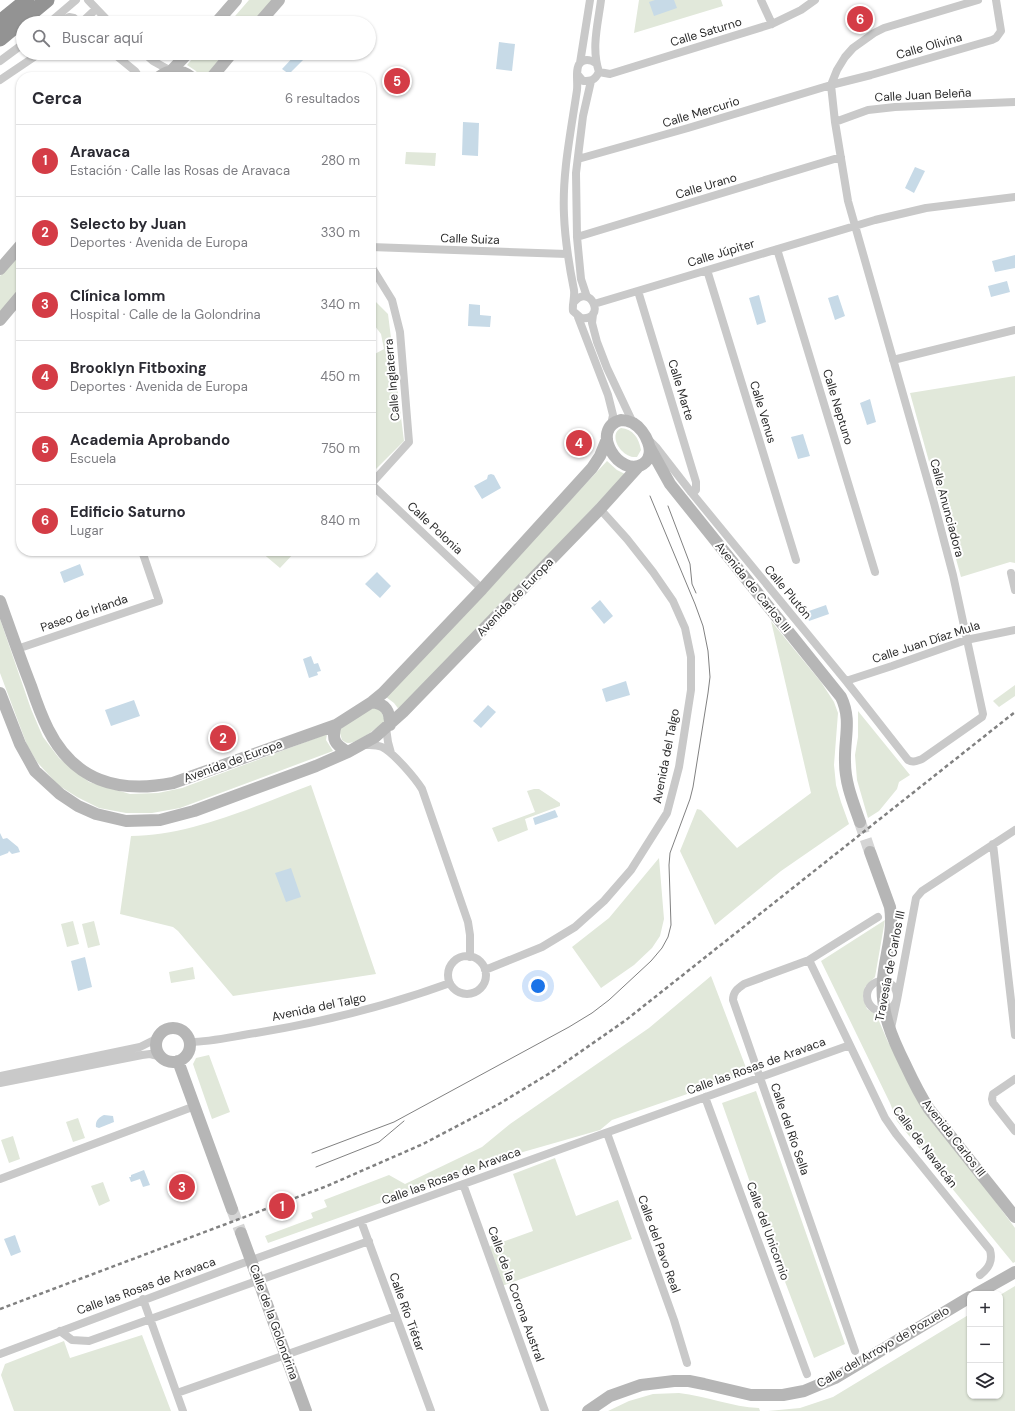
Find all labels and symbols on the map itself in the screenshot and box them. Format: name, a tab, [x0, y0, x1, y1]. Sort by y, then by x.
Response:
pin: 6	[847, 4, 873, 34]
street label: Calle Saturno	[668, 14, 744, 50]
street label: Calle Olivina	[894, 29, 964, 63]
pin: 5	[384, 66, 410, 96]
street label: Calle Juan Beleña	[874, 84, 972, 106]
street label: Calle Mercurio	[661, 93, 741, 131]
street label: Calle Urano	[673, 169, 739, 203]
street label: Calle Suiza	[440, 230, 500, 248]
street label: Calle Júpiter	[685, 235, 757, 271]
street label: Calle Inglaterra	[380, 338, 404, 422]
street label: Calle Marte	[664, 358, 698, 423]
street label: Calle Neptuno	[819, 367, 857, 447]
street label: Calle Venus	[746, 379, 780, 445]
pin: 4	[566, 428, 592, 458]
street label: Calle Anunciadora	[926, 457, 968, 559]
street label: Calle Polonia	[404, 498, 466, 558]
street label: Avenida de Carlos III	[712, 539, 794, 635]
street label: Avenida de Europa	[473, 554, 557, 640]
street label: Calle Plutón	[761, 562, 815, 622]
street label: Paseo de Irlanda	[38, 591, 130, 635]
street label: Calle Juan Díaz Mula	[870, 617, 982, 667]
street label: Avenida del Talgo	[649, 707, 683, 805]
pin: 2	[210, 723, 236, 753]
street label: Avenida de Europa	[182, 736, 284, 786]
street label: Travesía de Carlos III	[871, 909, 909, 1023]
your location	[528, 976, 548, 996]
street label: Avenida del Talgo	[270, 989, 368, 1025]
street label: Calle las Rosas de Aravaca	[684, 1033, 828, 1099]
street label: Calle del Río Sella	[767, 1081, 813, 1177]
street label: Avenida Carlos III	[919, 1096, 989, 1180]
street label: Calle de Navalcán	[889, 1103, 961, 1191]
street label: Calle las Rosas de Aravaca	[379, 1143, 523, 1209]
pin: 3	[169, 1172, 195, 1202]
street label: Calle del Unicornio	[743, 1180, 793, 1282]
pin: 1	[269, 1191, 295, 1221]
street label: Calle del Pavo Real	[634, 1193, 684, 1295]
street label: Calle de la Corona Austral	[484, 1224, 548, 1364]
street label: Calle las Rosas de Aravaca	[74, 1253, 218, 1319]
street label: Calle de la Golondrina	[246, 1262, 302, 1382]
street label: Calle Río Tiétar	[385, 1270, 429, 1354]
street label: Calle del Arroyo de Pozuelo	[814, 1302, 952, 1392]

